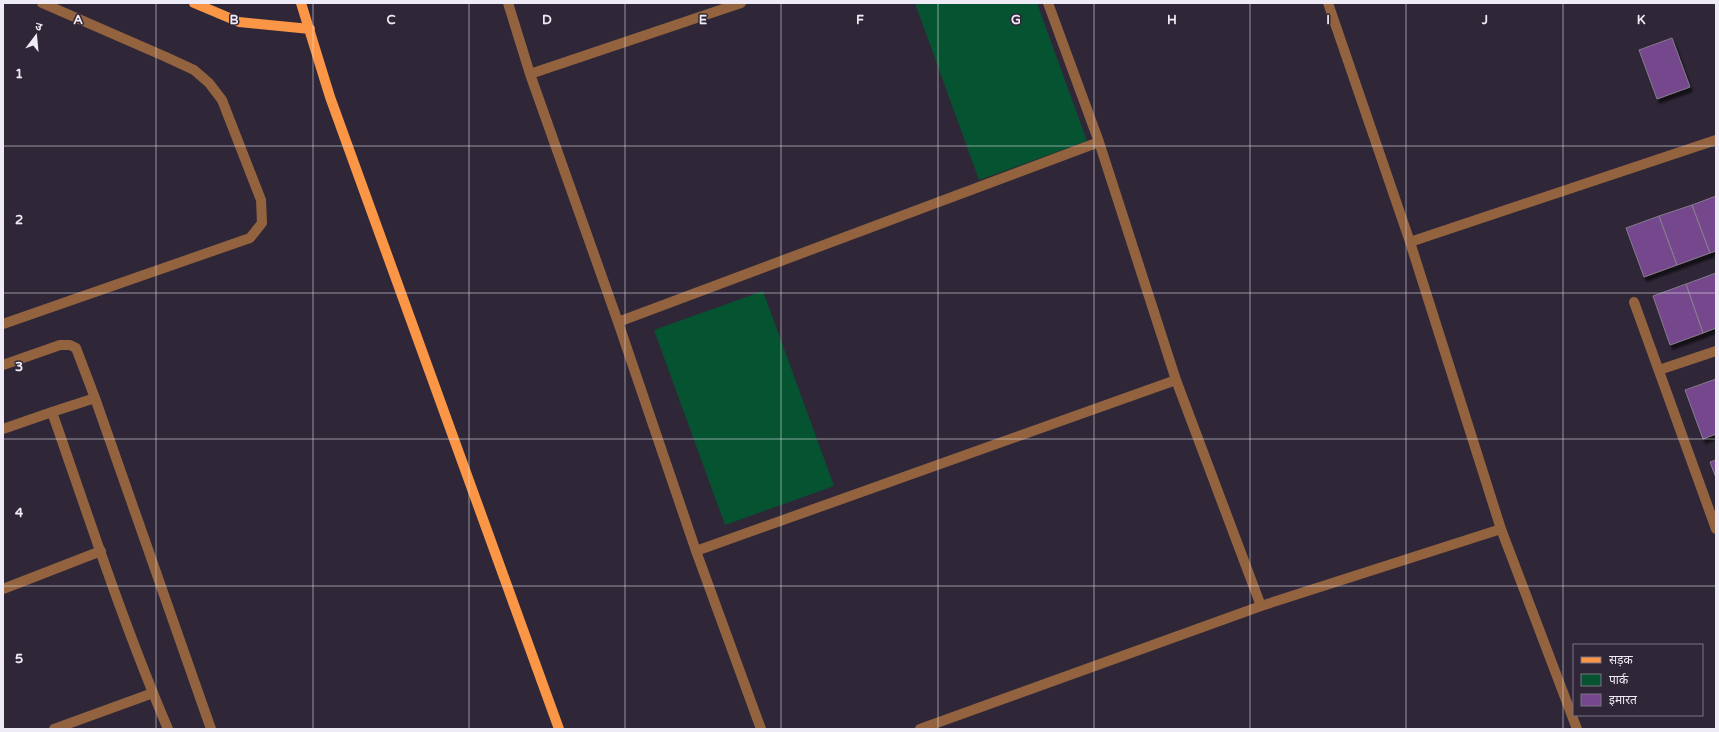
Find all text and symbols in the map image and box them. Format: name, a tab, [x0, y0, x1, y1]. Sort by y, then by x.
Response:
text: A	[73, 12, 83, 28]
text: B	[229, 12, 239, 28]
text: C	[386, 12, 396, 28]
text: D	[542, 12, 552, 28]
text: E	[699, 12, 707, 28]
text: F	[856, 12, 864, 28]
text: G	[1011, 12, 1021, 28]
text: H	[1167, 12, 1177, 28]
text: I	[1326, 12, 1330, 28]
text: J	[1481, 12, 1488, 28]
text: K	[1637, 12, 1646, 28]
north arrow	[16, 16, 56, 56]
text: उ	[34, 20, 44, 34]
text: 1	[15, 66, 23, 82]
text: 2	[15, 212, 23, 228]
text: 3	[15, 359, 23, 375]
text: 4	[15, 505, 24, 521]
legend	[1573, 644, 1703, 716]
text: 5	[15, 651, 23, 667]
text: सड़क	[1609, 653, 1634, 667]
text: पार्क	[1609, 673, 1629, 687]
text: इमारत	[1609, 693, 1638, 707]

